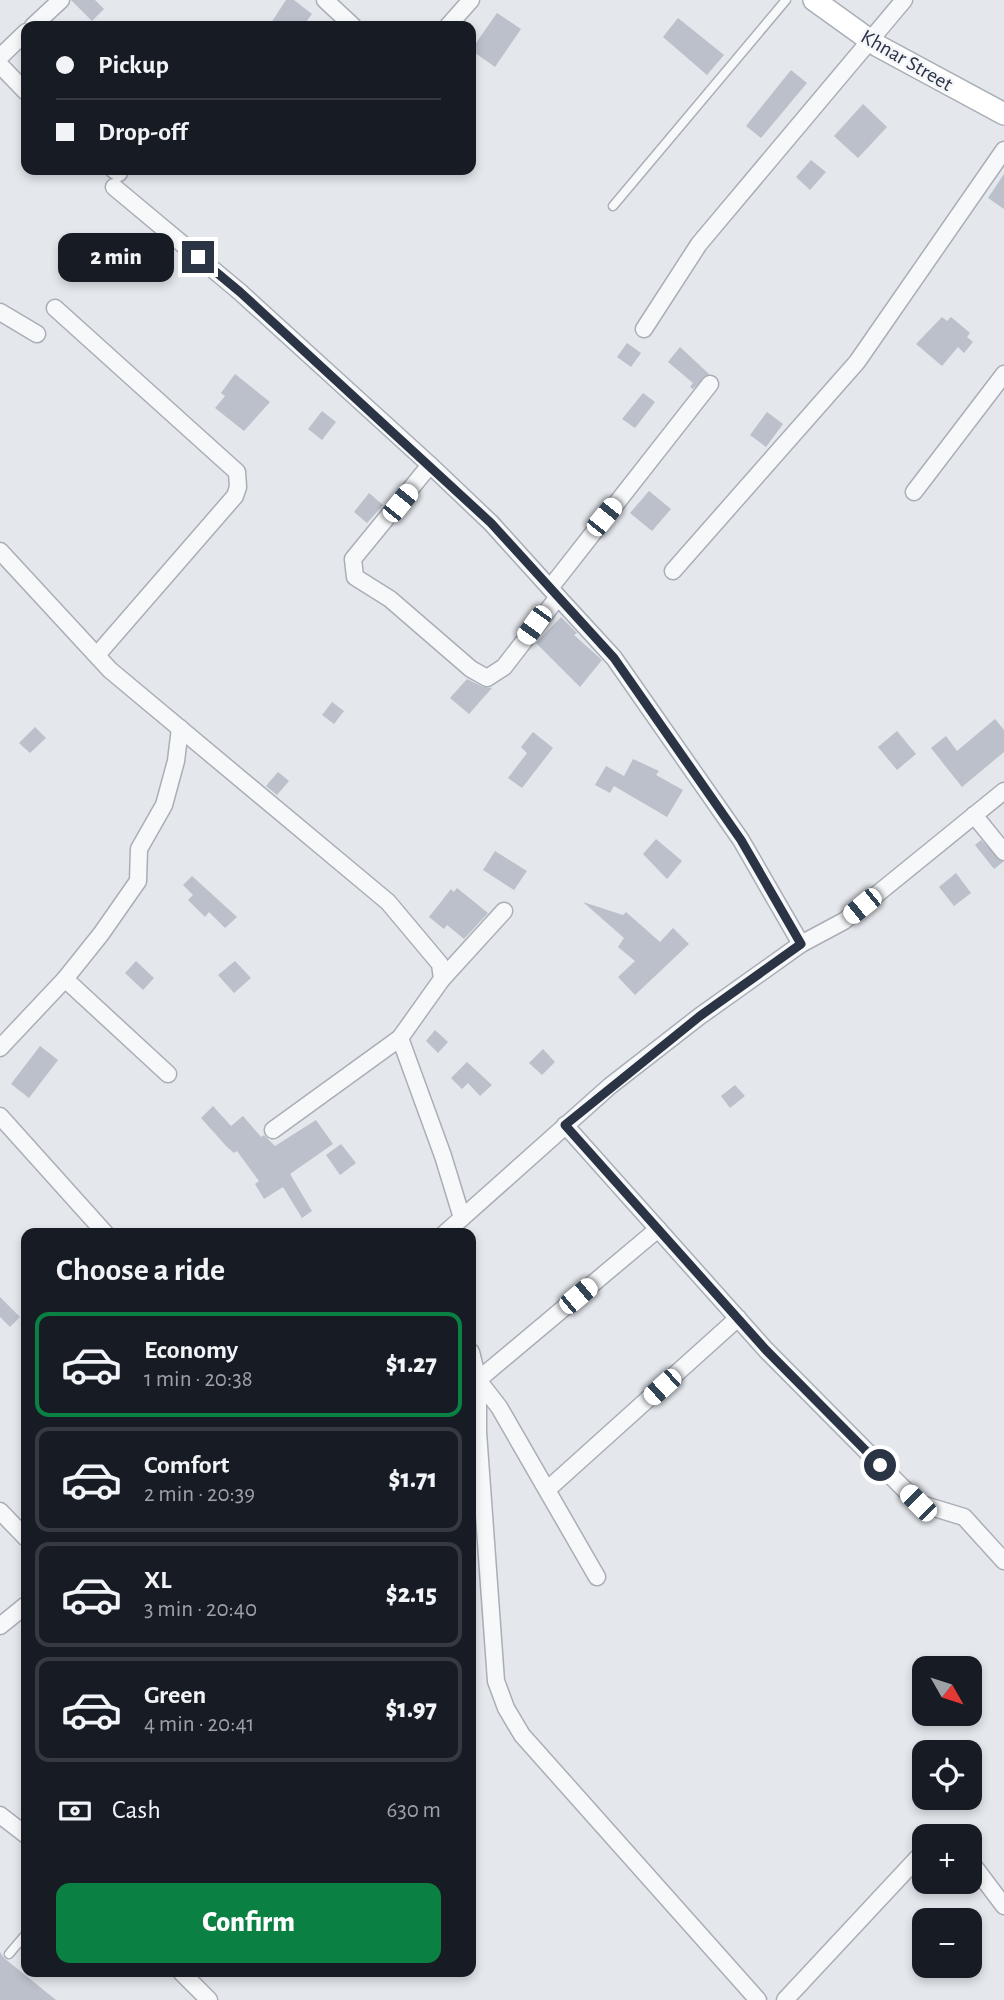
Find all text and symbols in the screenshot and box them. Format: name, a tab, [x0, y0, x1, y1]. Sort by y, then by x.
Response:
street label: Khnar Street	[857, 26, 957, 95]
text: Pickup	[98, 52, 169, 78]
text: Drop-off	[98, 119, 187, 145]
callout: 2 min	[58, 232, 174, 282]
route end	[182, 241, 214, 273]
text: 2 min	[90, 246, 142, 269]
car	[379, 480, 422, 526]
car	[583, 494, 626, 540]
car	[514, 602, 555, 648]
car	[840, 885, 885, 927]
text: Choose a ride	[56, 1254, 225, 1286]
car	[556, 1274, 601, 1318]
icon: car	[60, 1333, 123, 1396]
text: Economy	[144, 1337, 238, 1363]
text: $1.27	[386, 1351, 437, 1377]
car	[640, 1365, 685, 1409]
text: 1 min · 20:38	[144, 1368, 253, 1391]
icon: car	[60, 1448, 123, 1511]
route start	[864, 1449, 896, 1481]
text: Comfort	[144, 1452, 229, 1478]
text: $1.71	[389, 1466, 437, 1492]
car	[896, 1481, 941, 1525]
text: 2 min · 20:39	[144, 1483, 255, 1506]
icon: car	[60, 1563, 123, 1626]
text: XL	[144, 1567, 171, 1593]
text: $2.15	[386, 1581, 437, 1607]
text: 3 min · 20:40	[144, 1598, 257, 1621]
north arrow	[912, 1656, 982, 1726]
map controls	[912, 1656, 982, 1978]
icon: car	[60, 1678, 123, 1741]
text: Green	[144, 1682, 206, 1708]
text: $1.97	[385, 1696, 437, 1722]
text: 4 min · 20:41	[144, 1713, 254, 1736]
button: locate	[912, 1740, 982, 1810]
icon: cash	[56, 1792, 94, 1830]
text: Cash	[112, 1797, 161, 1823]
text: 630 m	[386, 1799, 441, 1822]
button: +	[912, 1824, 982, 1894]
button: Confirm	[56, 1883, 441, 1963]
button: −	[912, 1908, 982, 1978]

